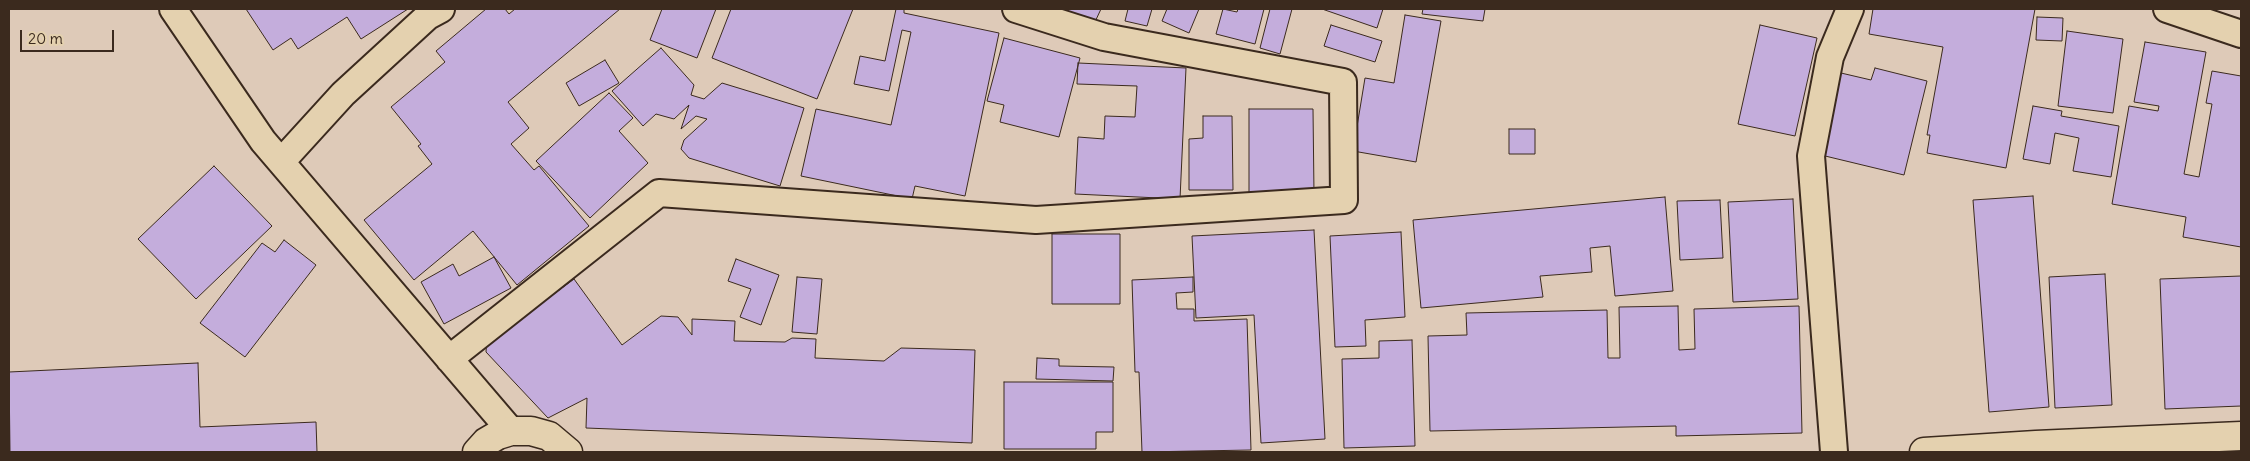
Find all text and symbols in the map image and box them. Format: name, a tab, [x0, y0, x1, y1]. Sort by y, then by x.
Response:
scale bar	[22, 20, 116, 52]
text: 20 m	[28, 29, 63, 48]

